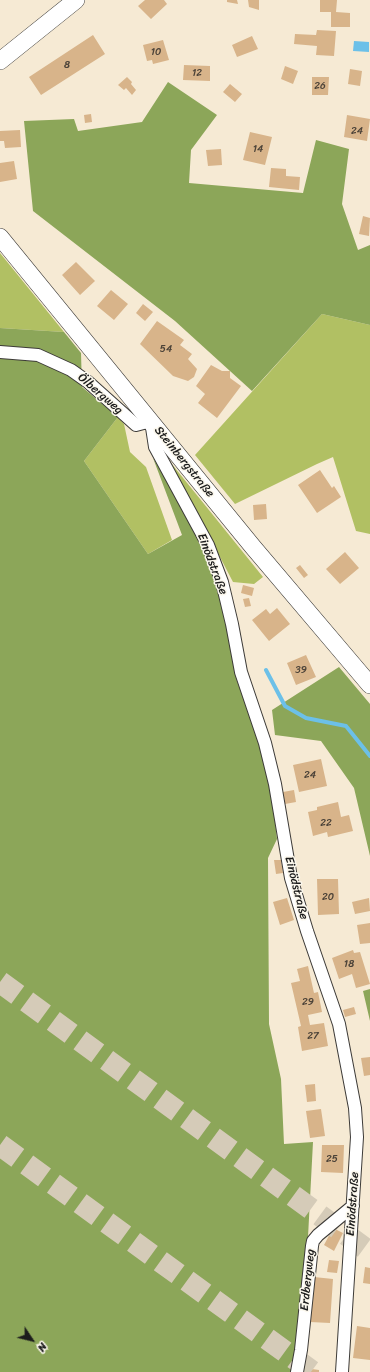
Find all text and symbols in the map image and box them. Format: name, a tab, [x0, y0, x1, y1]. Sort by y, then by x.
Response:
house number: 10	[151, 46, 161, 58]
house number: 8	[64, 59, 70, 71]
house number: 12	[192, 67, 202, 79]
house number: 26	[314, 80, 326, 92]
house number: 24	[351, 125, 363, 137]
house number: 14	[253, 143, 263, 155]
house number: 54	[160, 343, 172, 355]
street label: Ölbergweg	[74, 370, 126, 418]
street label: Steinbergstraße	[151, 423, 217, 501]
street label: Einödstraße	[194, 531, 230, 597]
house number: 39	[295, 664, 307, 676]
house number: 24	[304, 769, 316, 781]
house number: 22	[320, 817, 332, 829]
street label: Einödstraße	[281, 855, 311, 921]
house number: 20	[322, 891, 334, 903]
house number: 18	[344, 958, 354, 970]
house number: 29	[302, 996, 314, 1008]
house number: 27	[307, 1030, 319, 1042]
house number: 25	[326, 1153, 338, 1165]
street label: Einödstraße	[344, 1171, 362, 1237]
street label: Erdbergweg	[298, 1248, 318, 1312]
north arrow	[12, 1320, 52, 1360]
text: N	[32, 1339, 52, 1356]

